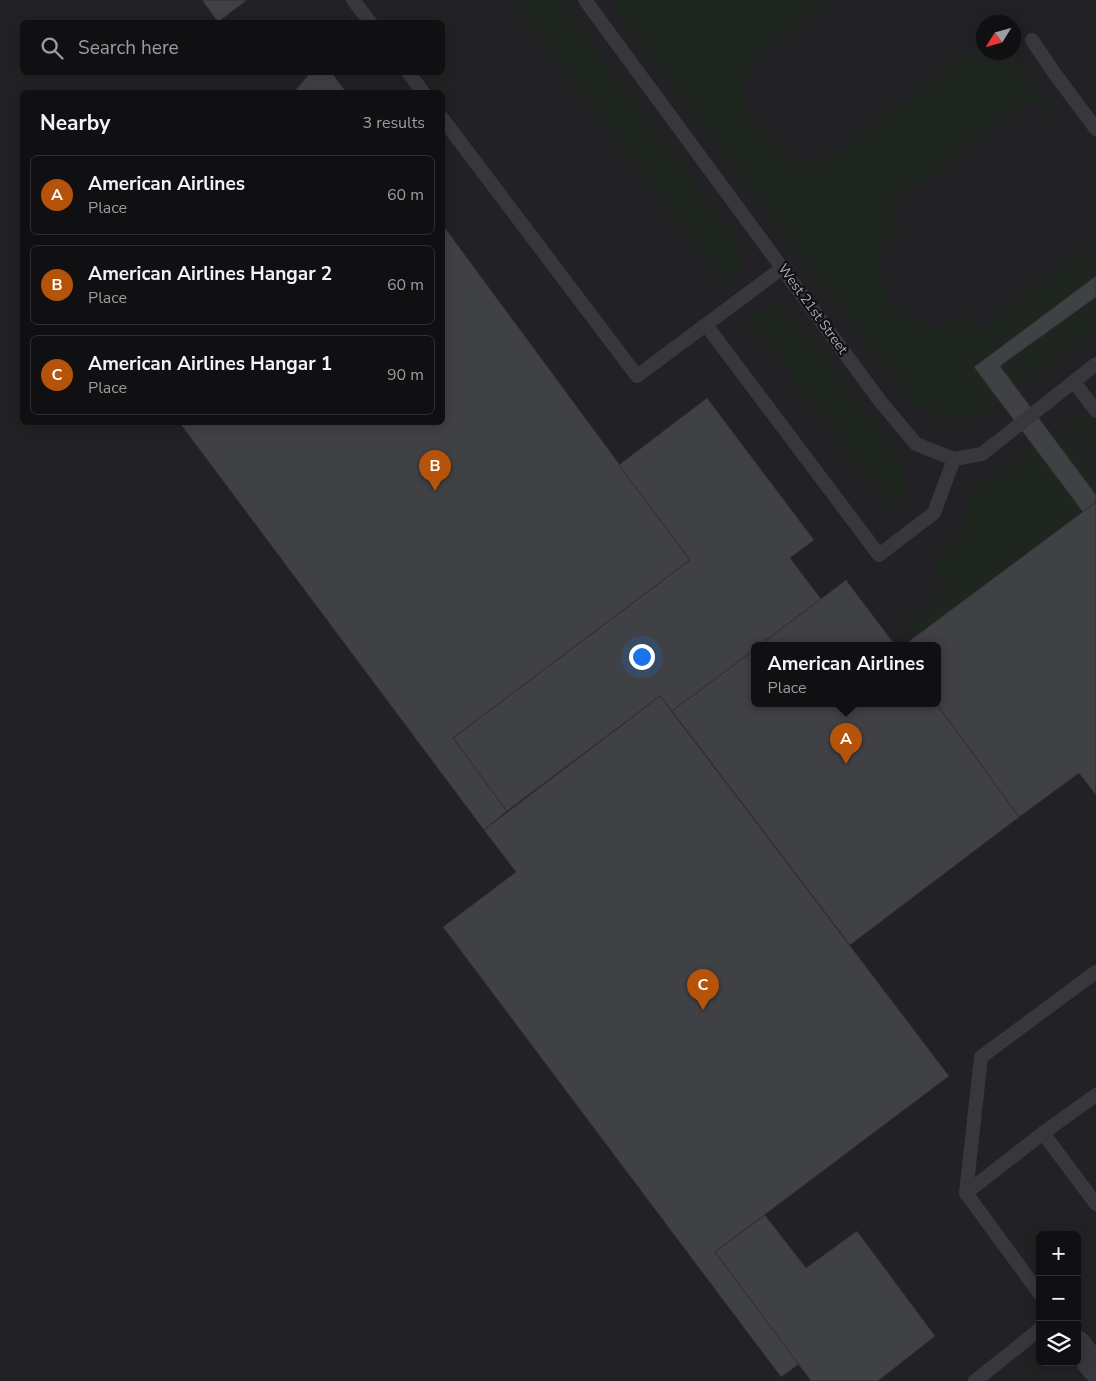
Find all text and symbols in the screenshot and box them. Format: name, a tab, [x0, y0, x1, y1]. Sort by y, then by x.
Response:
north arrow	[976, 15, 1021, 60]
search box	[20, 20, 445, 75]
icon: search	[38, 34, 66, 62]
text: Search here	[78, 35, 179, 61]
text: Nearby	[40, 109, 110, 137]
text: 3 results	[363, 112, 425, 134]
text: American Airlines	[88, 171, 245, 197]
text: A	[51, 184, 63, 206]
text: 60 m	[387, 184, 424, 206]
text: Place	[88, 197, 127, 219]
street label: West 21st Street	[774, 260, 852, 358]
text: American Airlines Hangar 2	[88, 261, 332, 287]
text: B	[51, 274, 63, 296]
text: 60 m	[387, 274, 424, 296]
text: Place	[88, 287, 127, 309]
text: American Airlines Hangar 1	[88, 351, 332, 377]
text: C	[52, 364, 62, 386]
text: 90 m	[387, 364, 424, 386]
text: Place	[88, 377, 127, 399]
pin: B	[419, 450, 451, 491]
popup	[751, 642, 941, 707]
your location	[629, 644, 655, 670]
text: American Airlines	[768, 651, 924, 677]
text: Place	[768, 677, 807, 699]
pin: A	[830, 723, 862, 764]
pin: C	[687, 969, 719, 1010]
map controls	[1036, 1231, 1081, 1366]
button: +	[1036, 1231, 1081, 1276]
button: −	[1036, 1276, 1081, 1321]
button: layers	[1036, 1321, 1081, 1366]

